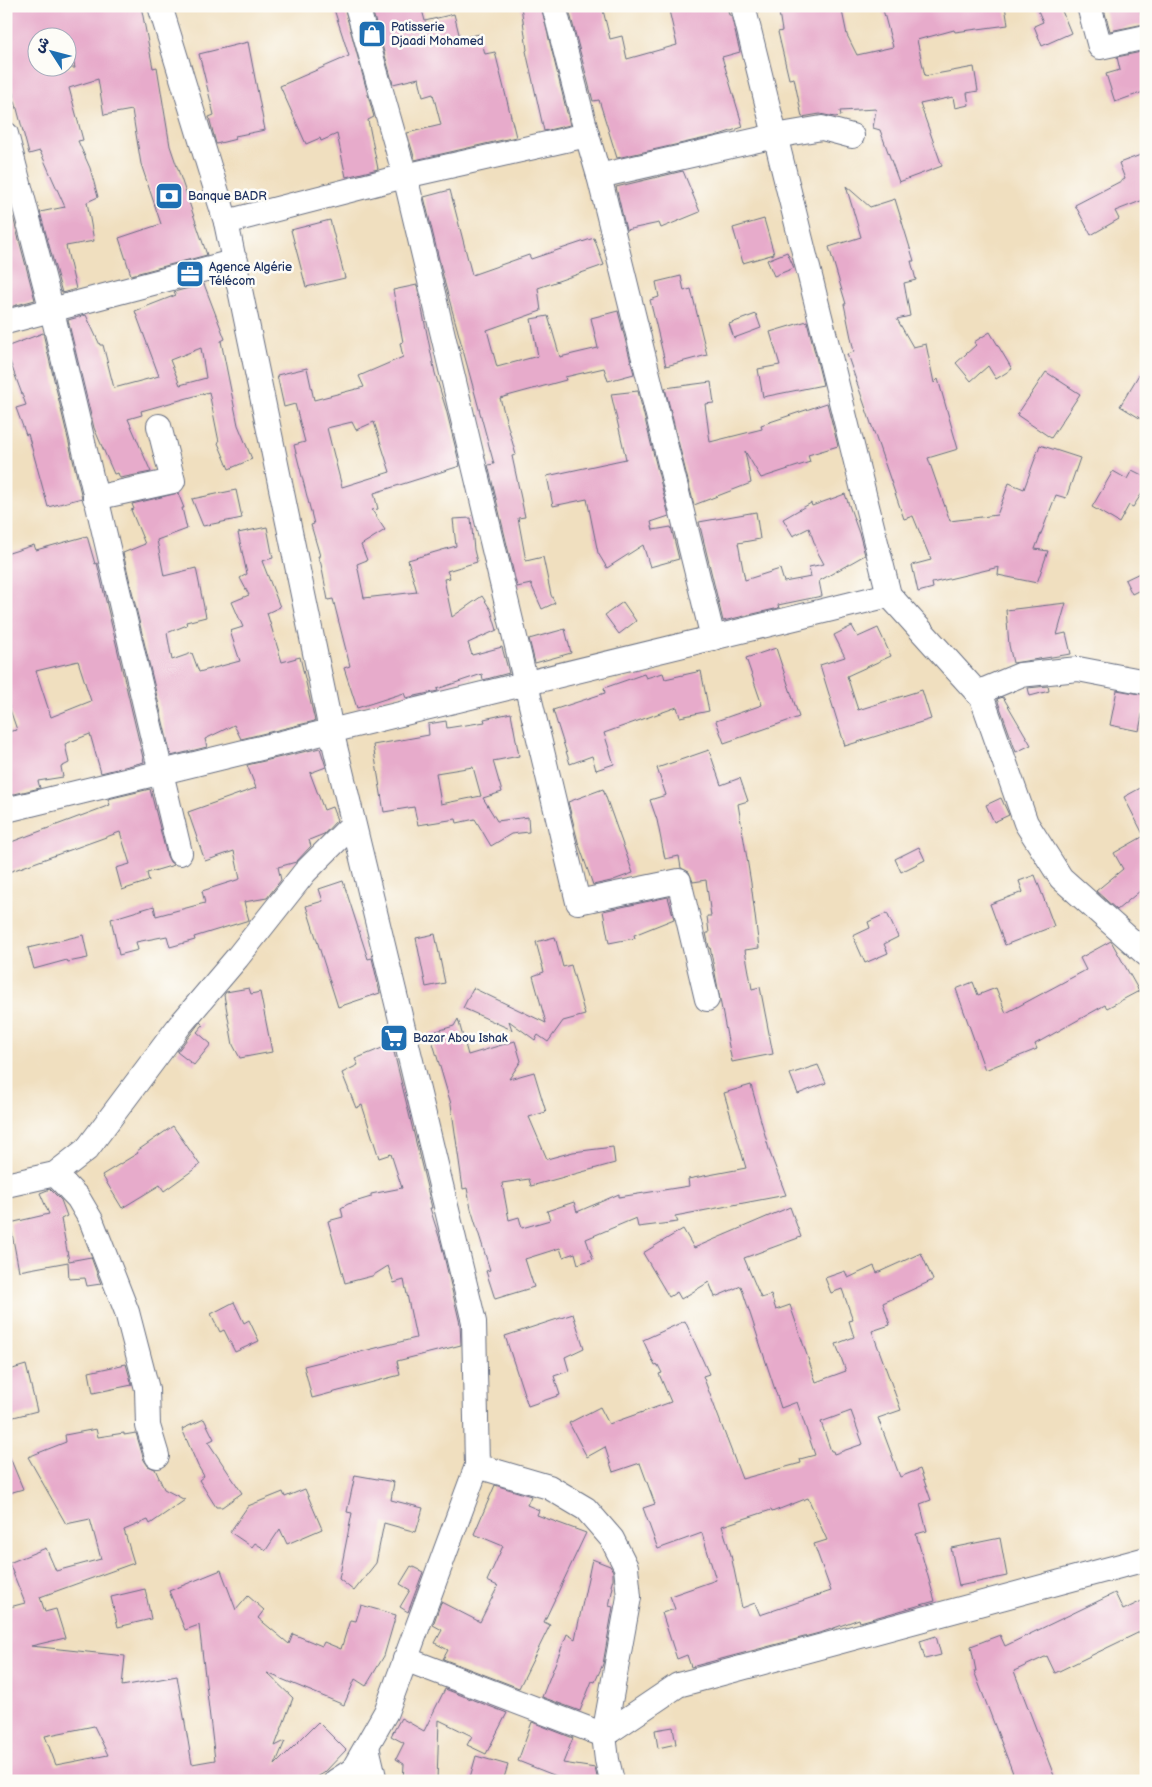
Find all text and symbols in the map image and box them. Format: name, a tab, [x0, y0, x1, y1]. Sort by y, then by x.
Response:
shop icon: Patisserie Djaadi Mohamed	[357, 19, 387, 49]
place label: Patisserie Djaadi Mohamed	[391, 20, 484, 49]
north arrow	[28, 28, 78, 78]
text: ش	[30, 33, 53, 56]
bank icon: Banque BADR	[154, 181, 184, 211]
place label: Banque BADR	[188, 189, 267, 204]
office icon: Agence Algérie Télécom	[175, 259, 205, 289]
place label: Agence Algérie Télécom	[209, 260, 292, 289]
supermarket icon: Bazar Abou Ishak	[379, 1023, 409, 1053]
place label: Bazar Abou Ishak	[413, 1031, 508, 1046]

